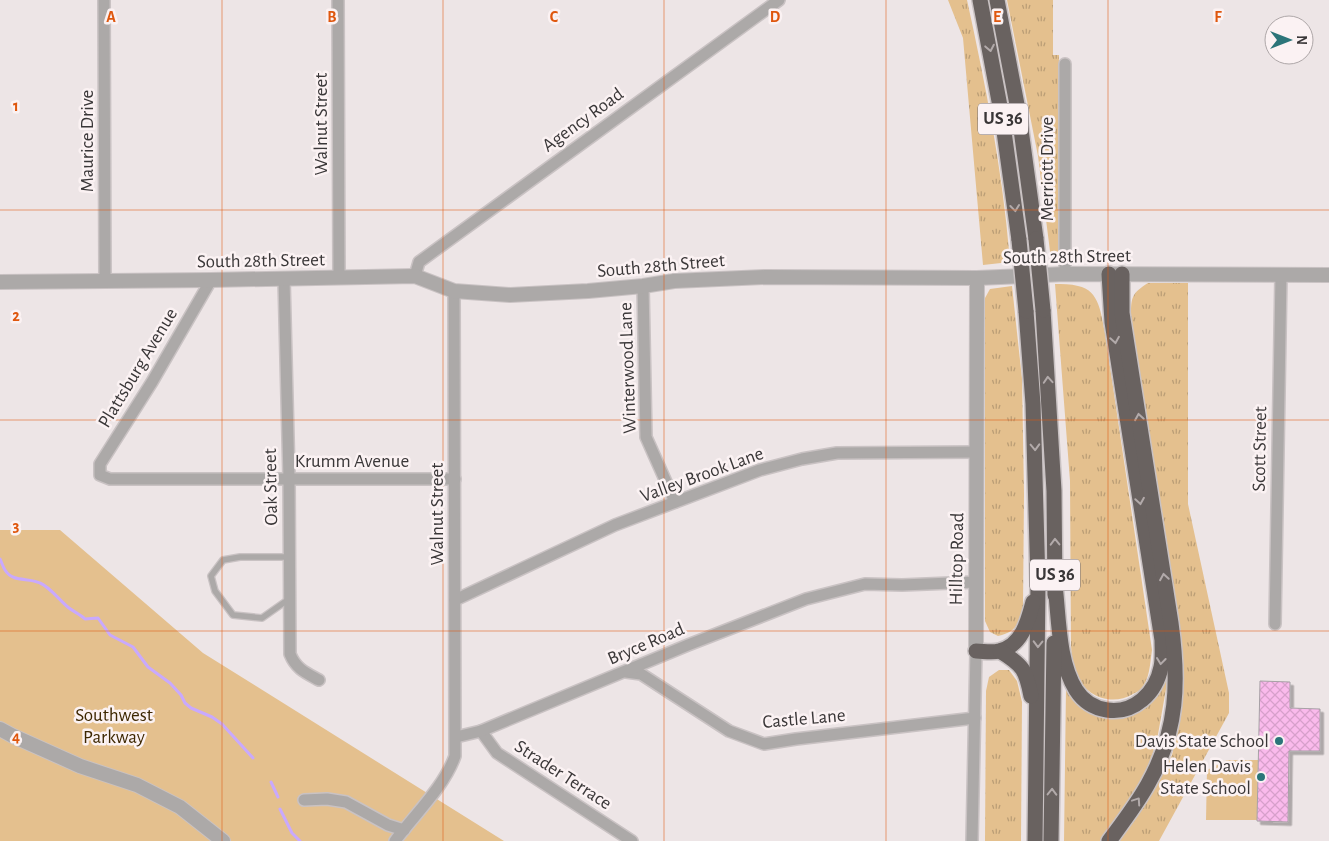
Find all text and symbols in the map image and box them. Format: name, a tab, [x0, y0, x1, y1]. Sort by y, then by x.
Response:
text: A	[106, 9, 116, 25]
text: B	[327, 9, 337, 25]
text: C	[550, 9, 559, 25]
text: D	[770, 9, 781, 25]
text: E	[993, 9, 1001, 25]
text: F	[1214, 9, 1222, 25]
north arrow	[1264, 15, 1314, 65]
text: N	[1294, 35, 1308, 45]
one-way arrow	[984, 43, 994, 52]
street label: Walnut Street	[312, 73, 331, 175]
street label: Agency Road	[539, 84, 627, 156]
street label: Maurice Drive	[78, 90, 97, 192]
text: 1	[13, 98, 19, 114]
road number: US 36	[978, 104, 1028, 134]
street label: Merriott Drive	[1038, 117, 1057, 221]
one-way arrow	[1009, 205, 1020, 213]
street label: South 28th Street	[1003, 246, 1131, 268]
street label: South 28th Street	[197, 250, 325, 272]
street label: South 28th Street	[596, 251, 726, 281]
street label: Winterwood Lane	[616, 302, 640, 434]
street label: Plattsburg Avenue	[95, 305, 181, 431]
text: 2	[12, 308, 20, 324]
one-way arrow	[1109, 336, 1120, 344]
one-way arrow	[1043, 376, 1054, 384]
street label: Scott Street	[1250, 406, 1270, 492]
one-way arrow	[1134, 413, 1144, 421]
one-way arrow	[1030, 443, 1040, 451]
street label: Valley Brook Lane	[638, 444, 766, 506]
street label: Oak Street	[261, 448, 281, 526]
street label: Krumm Avenue	[295, 452, 409, 471]
street label: Walnut Street	[428, 463, 447, 565]
one-way arrow	[1135, 496, 1145, 505]
street label: Hilltop Road	[947, 512, 967, 606]
text: 3	[13, 518, 20, 534]
one-way arrow	[1050, 538, 1060, 546]
road number: US 36	[1030, 560, 1080, 590]
one-way arrow	[1159, 573, 1170, 581]
street label: Bryce Road	[605, 619, 687, 669]
one-way arrow	[1032, 640, 1043, 648]
one-way arrow	[1156, 658, 1167, 666]
park label: Southwest Parkway	[75, 706, 153, 747]
street label: Castle Lane	[762, 706, 846, 732]
text: 4	[12, 729, 20, 745]
place label: Davis State School	[1135, 732, 1269, 751]
marker: Davis State School	[1273, 735, 1285, 747]
street label: Strader Terrace	[511, 737, 615, 813]
place label: Helen Davis State School	[1160, 757, 1251, 798]
marker: Helen Davis State School	[1255, 771, 1267, 783]
one-way arrow	[1047, 788, 1057, 796]
one-way arrow	[1131, 797, 1140, 807]

